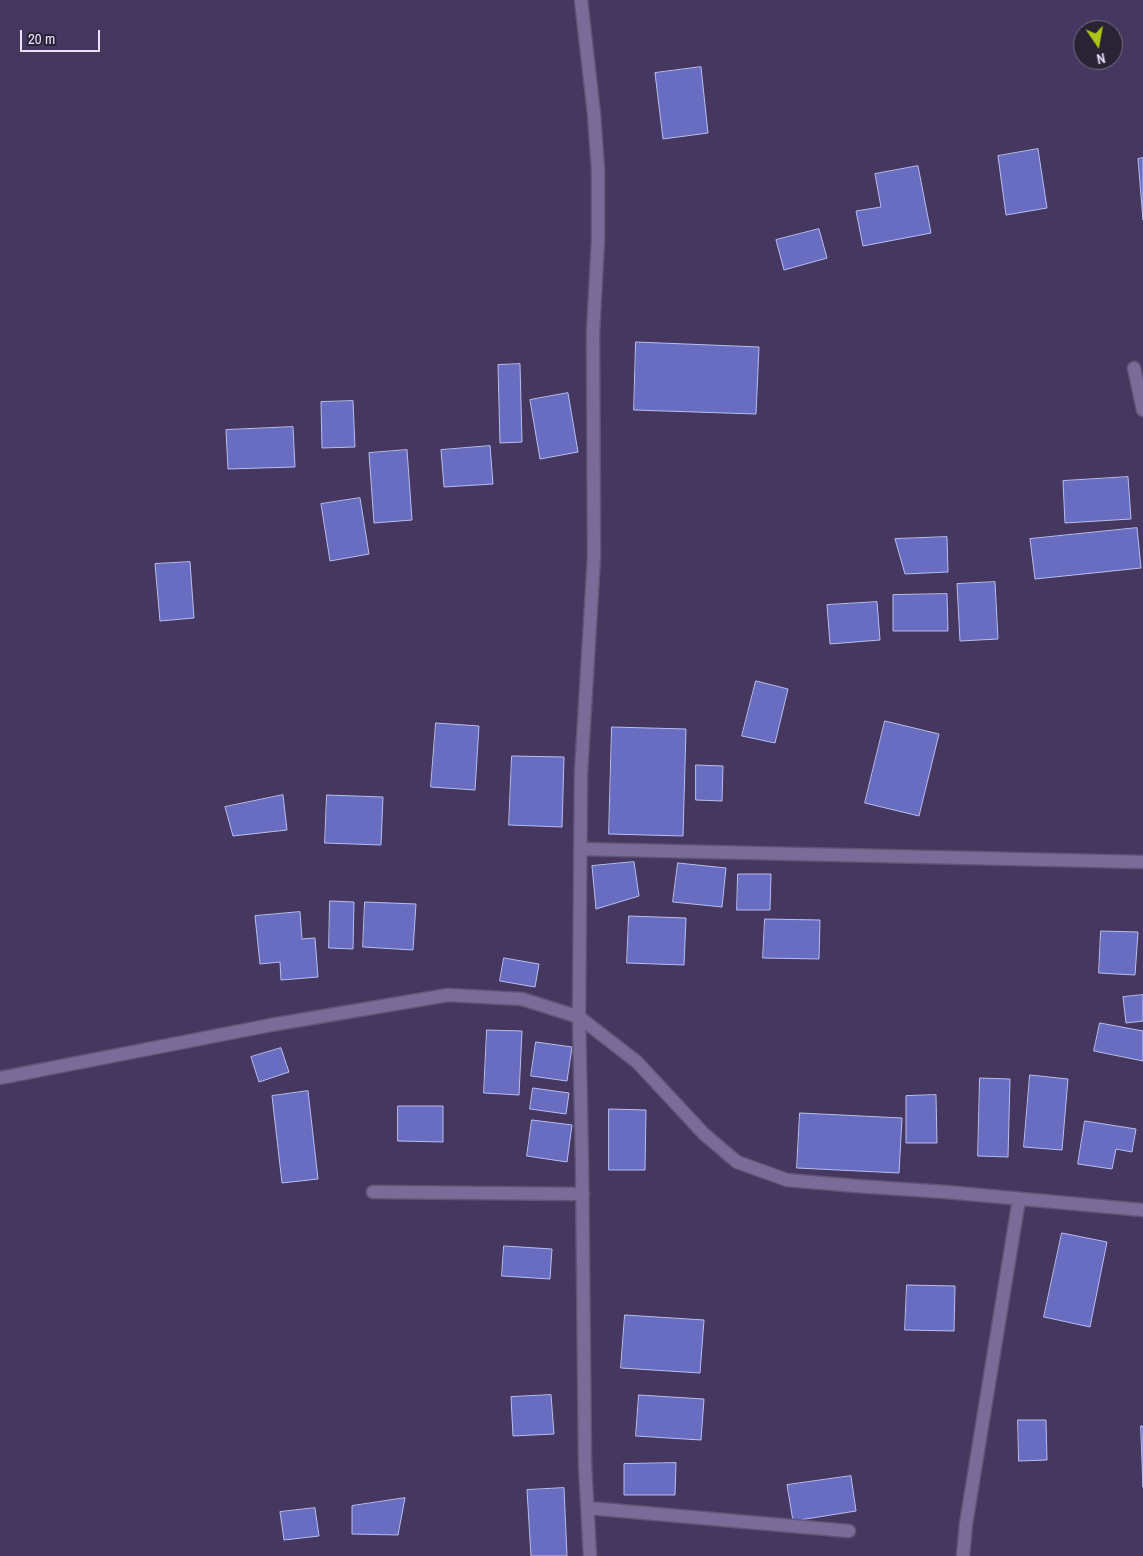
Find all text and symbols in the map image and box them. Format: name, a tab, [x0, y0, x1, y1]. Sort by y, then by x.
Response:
scale bar	[22, 20, 102, 52]
north arrow	[1073, 20, 1123, 70]
text: 20 m	[28, 28, 55, 49]
text: N	[1095, 49, 1107, 68]

